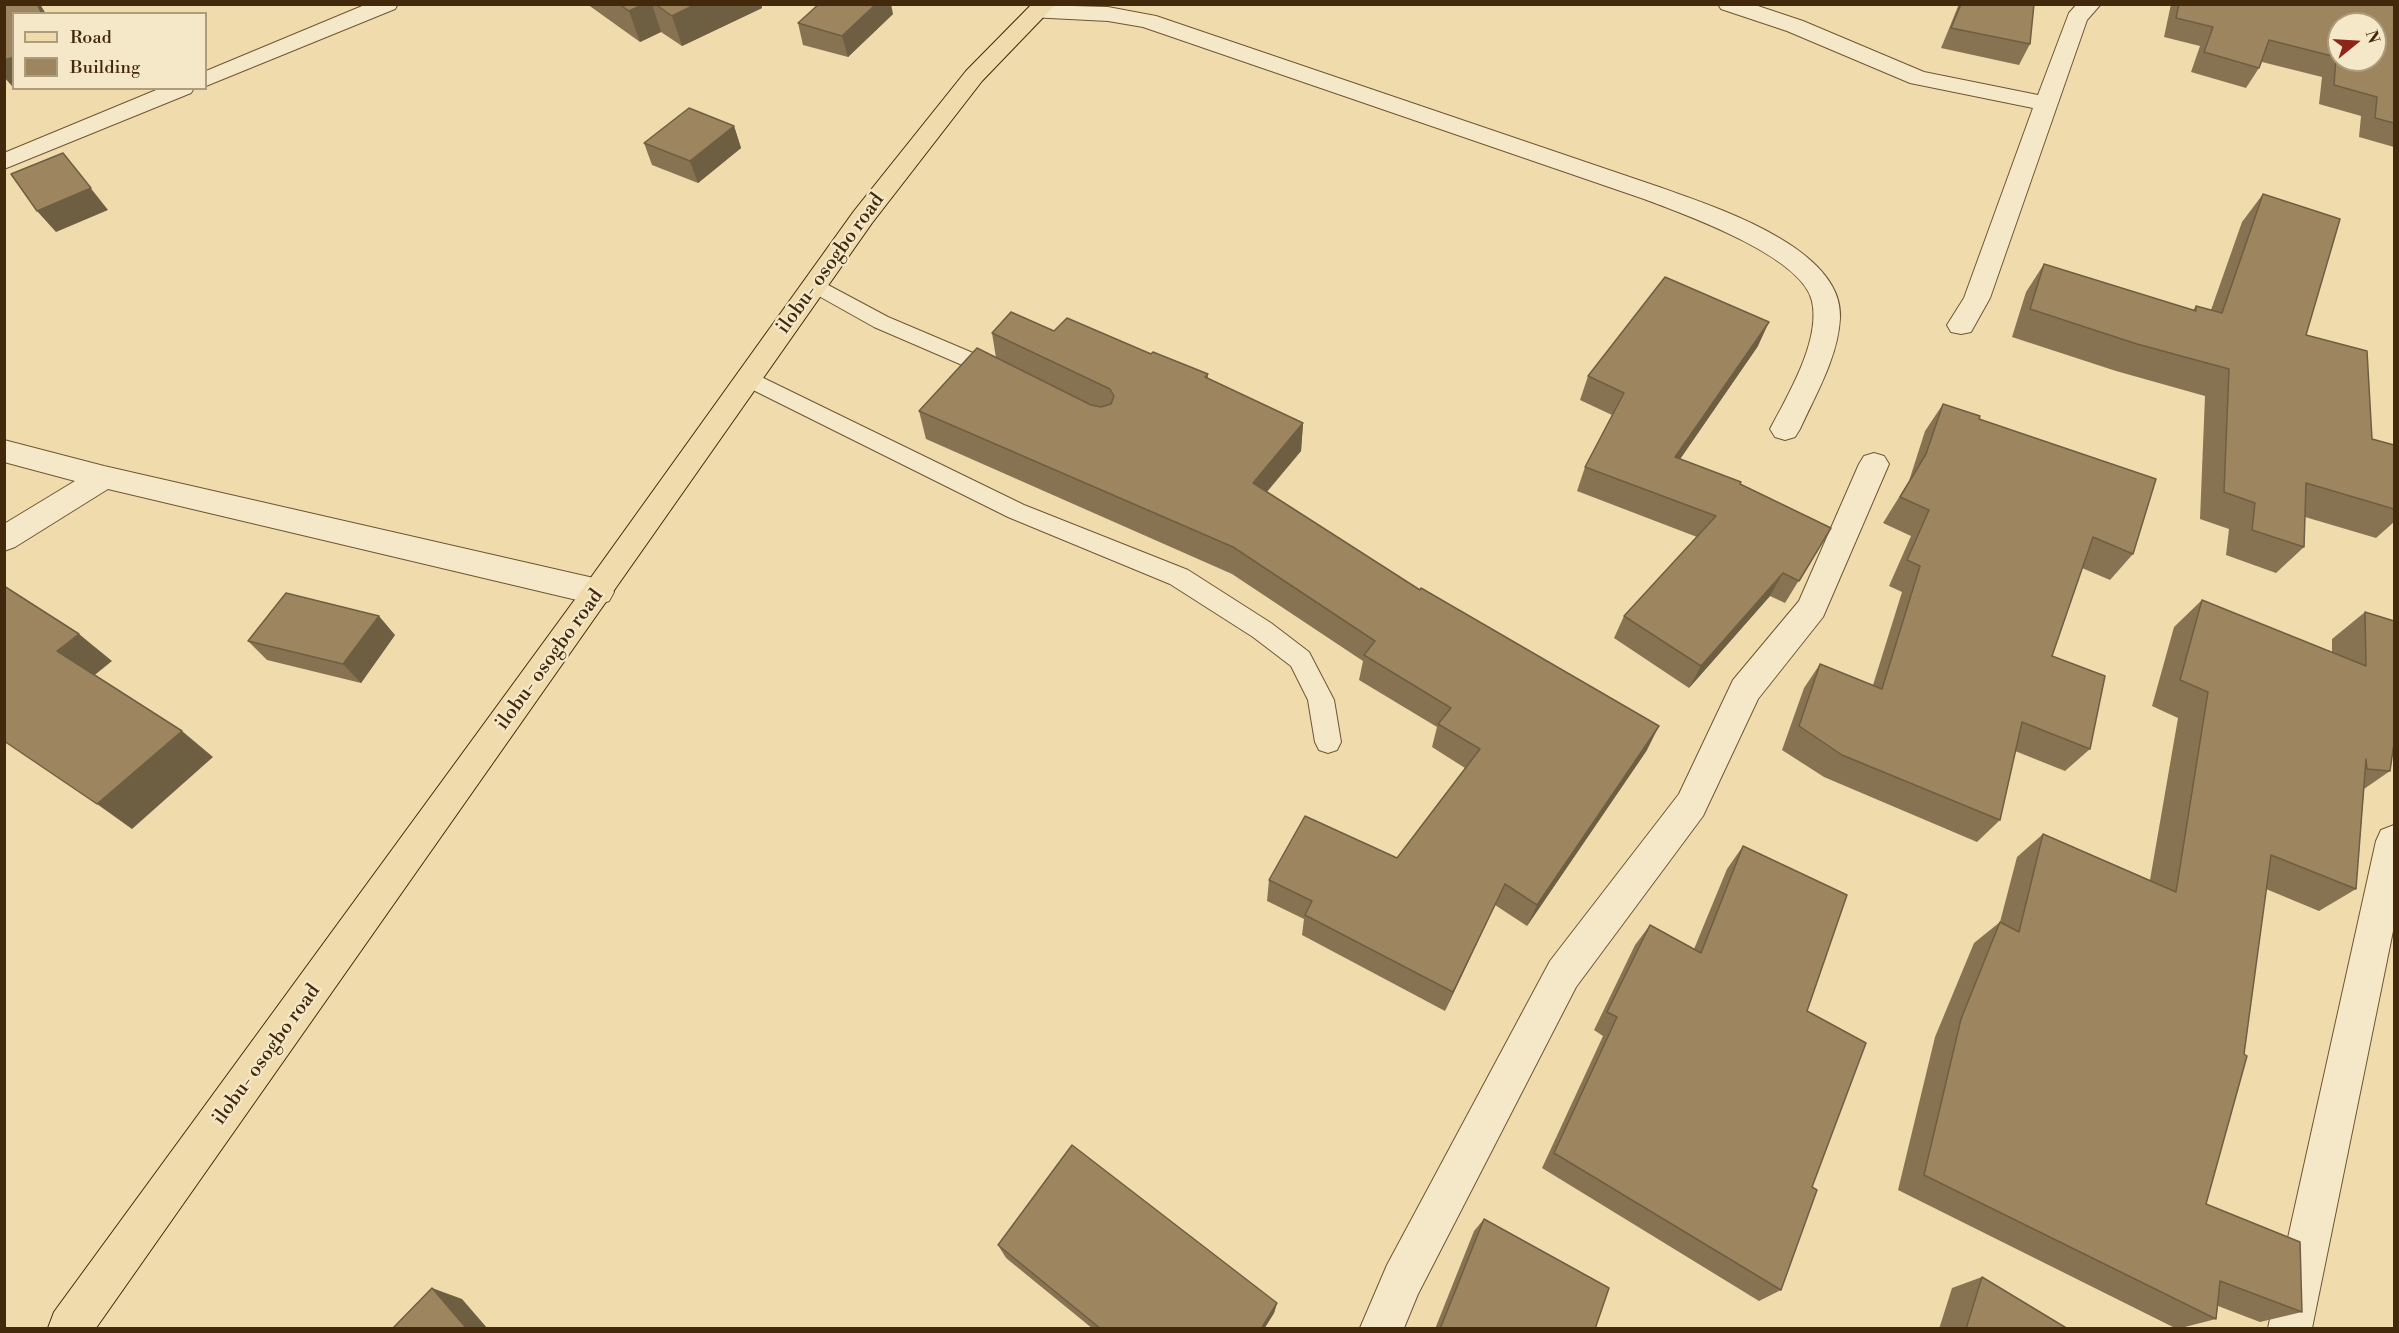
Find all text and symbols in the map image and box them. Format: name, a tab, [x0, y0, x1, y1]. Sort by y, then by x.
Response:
legend	[12, 12, 207, 90]
north arrow	[2327, 12, 2387, 72]
text: Road	[70, 26, 112, 49]
text: N	[2361, 28, 2384, 46]
text: Building	[70, 56, 140, 79]
street label: ilobu- osogbo road	[772, 189, 890, 339]
street label: ilobu- osogbo road	[491, 585, 609, 735]
street label: ilobu- osogbo road	[208, 980, 326, 1130]

